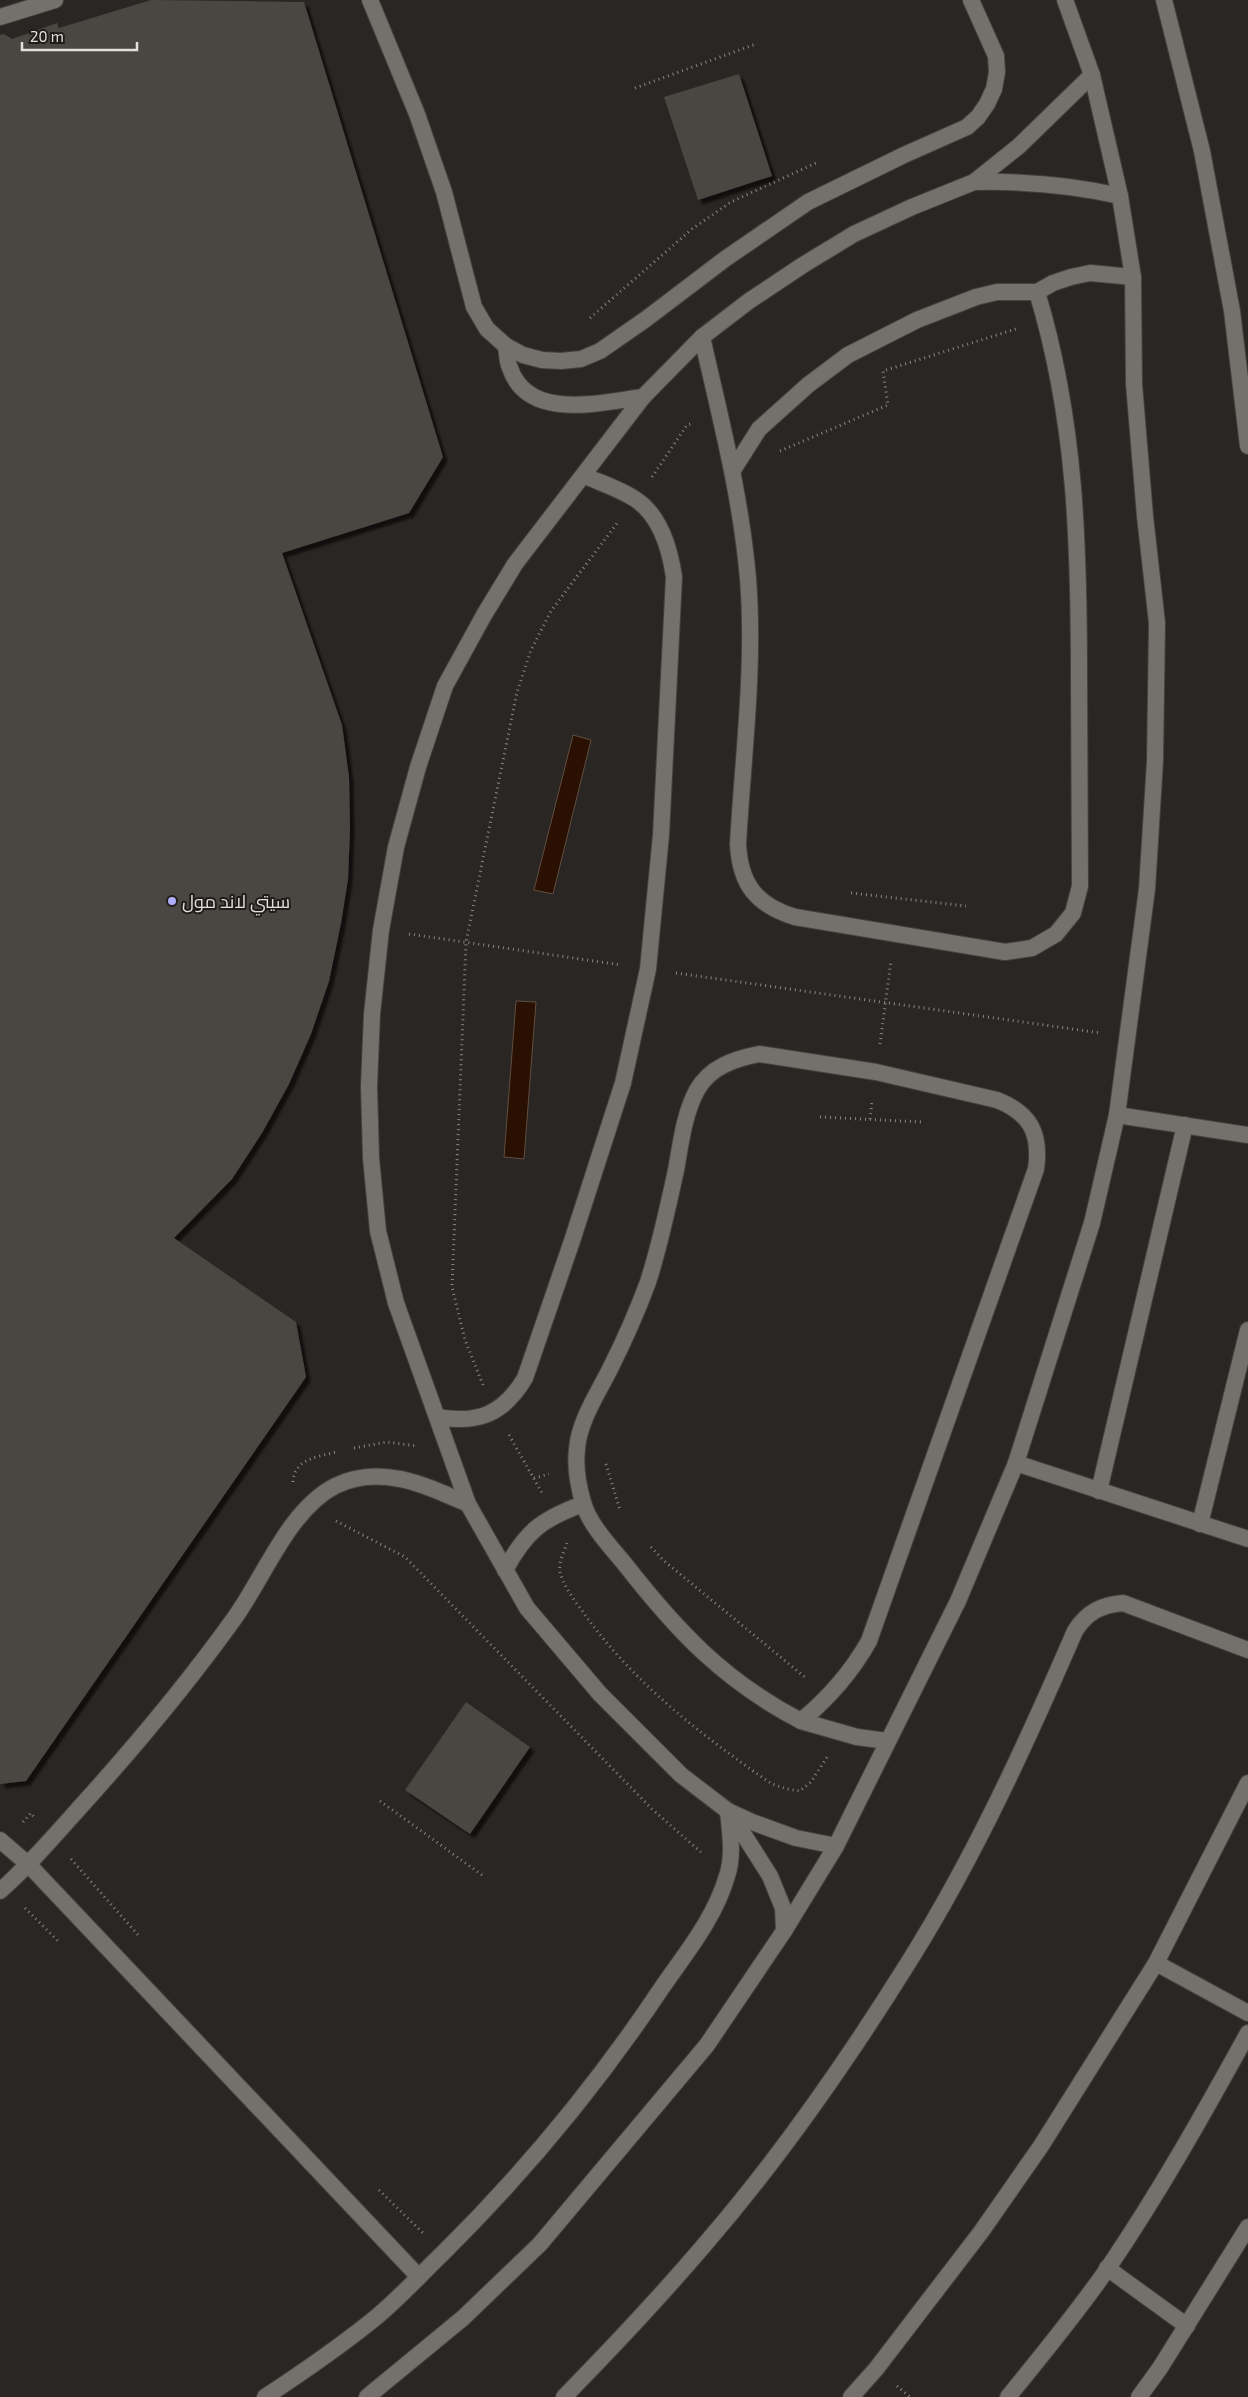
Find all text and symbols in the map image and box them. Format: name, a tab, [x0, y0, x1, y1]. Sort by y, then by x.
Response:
scale bar	[22, 20, 138, 52]
text: 20 m	[30, 27, 64, 45]
place label: سيتي لاند مول	[182, 890, 290, 916]
marker: سيتي لاند مول	[166, 895, 178, 907]

